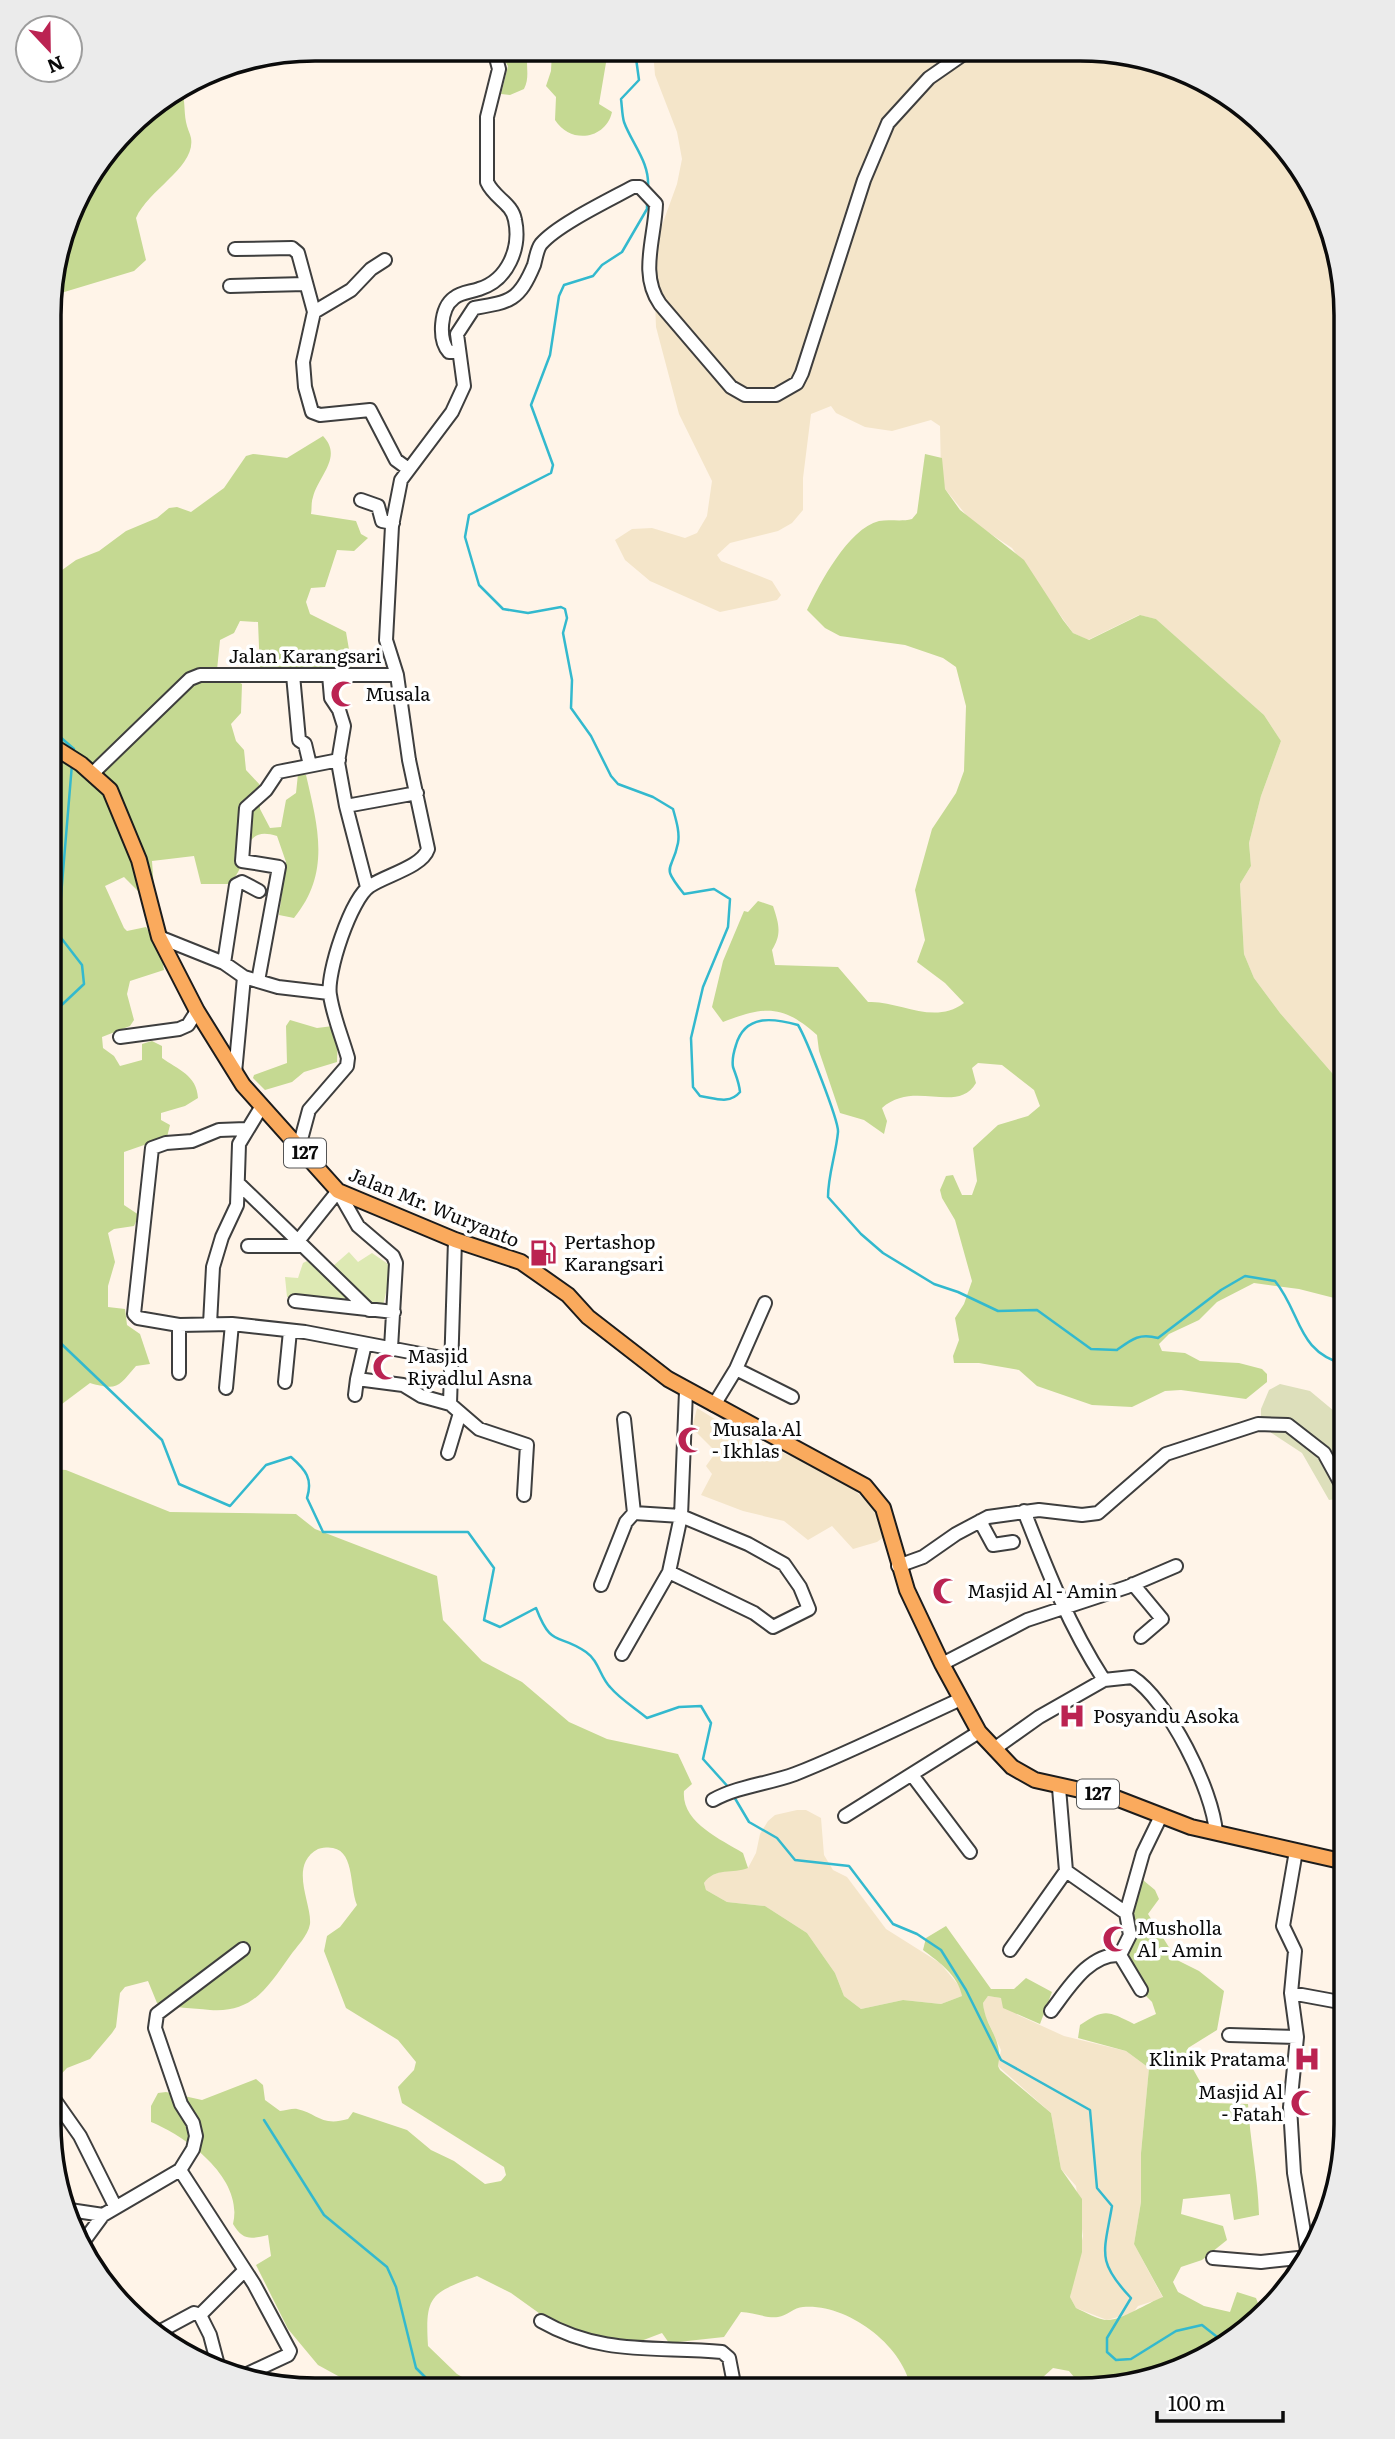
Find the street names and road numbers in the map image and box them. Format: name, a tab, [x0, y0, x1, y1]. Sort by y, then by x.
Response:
street label: Jalan Karangsari	[229, 641, 381, 669]
road number: 127	[284, 1138, 326, 1168]
street label: Jalan Mr. Wuryanto	[345, 1159, 524, 1253]
road number: 127	[1077, 1779, 1119, 1808]

